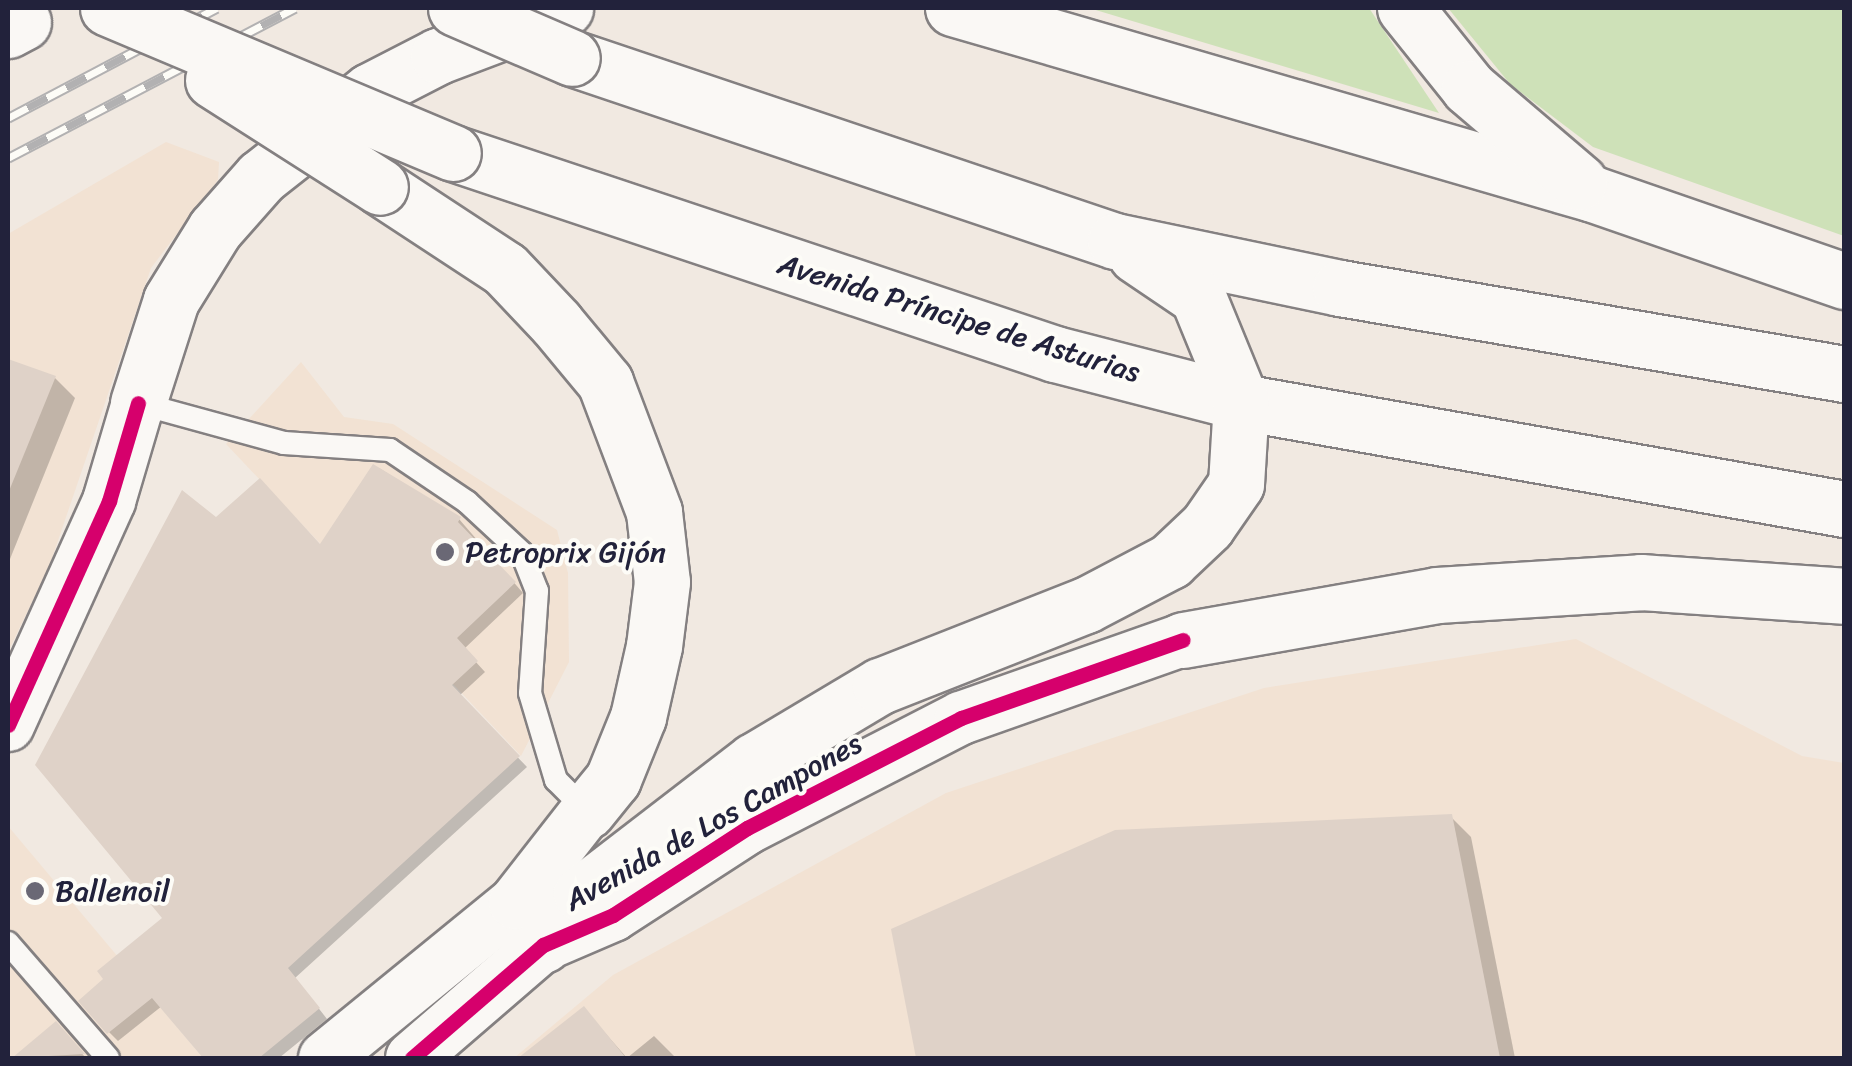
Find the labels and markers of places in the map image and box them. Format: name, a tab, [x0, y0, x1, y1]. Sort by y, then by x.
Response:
place label: Petroprix Gijón	[465, 534, 667, 570]
marker: Petroprix Gijón	[434, 541, 456, 563]
place label: Ballenoil	[55, 873, 169, 909]
marker: Ballenoil	[24, 880, 46, 902]

